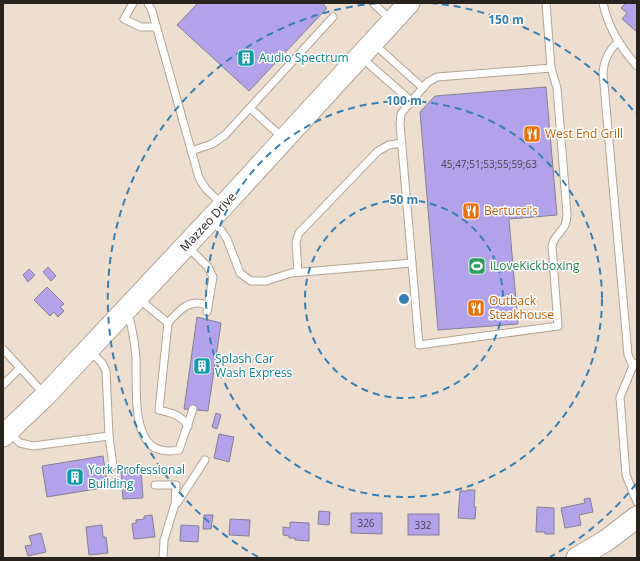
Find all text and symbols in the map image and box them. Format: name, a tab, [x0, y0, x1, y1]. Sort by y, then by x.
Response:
text: 150 m	[488, 11, 524, 28]
building icon: Audio Spectrum	[236, 48, 256, 68]
place label: Audio Spectrum	[259, 49, 349, 66]
text: 100 m	[386, 92, 422, 109]
restaurant icon: West End Grill	[522, 124, 542, 144]
place label: West End Grill	[545, 125, 623, 142]
house number: 45;47;51;53;55;59;63	[441, 157, 537, 171]
street label: Mazzeo Drive	[176, 188, 240, 255]
text: 50 m	[390, 191, 418, 208]
restaurant icon: Bertucci's	[461, 201, 481, 221]
place label: Bertucci's	[484, 202, 538, 219]
sports icon: iLoveKickboxing	[467, 256, 487, 276]
place label: iLoveKickboxing	[490, 257, 580, 274]
centre of rings	[397, 292, 411, 306]
place label: Outback Steakhouse	[489, 292, 554, 323]
restaurant icon: Outback Steakhouse	[466, 298, 486, 318]
place label: Splash Car Wash Express	[215, 350, 293, 381]
building icon: Splash Car Wash Express	[192, 356, 212, 376]
place label: York Professional Building	[88, 461, 185, 492]
building icon: York Professional Building	[65, 467, 85, 487]
house number: 326	[357, 516, 375, 530]
house number: 332	[414, 518, 432, 532]

